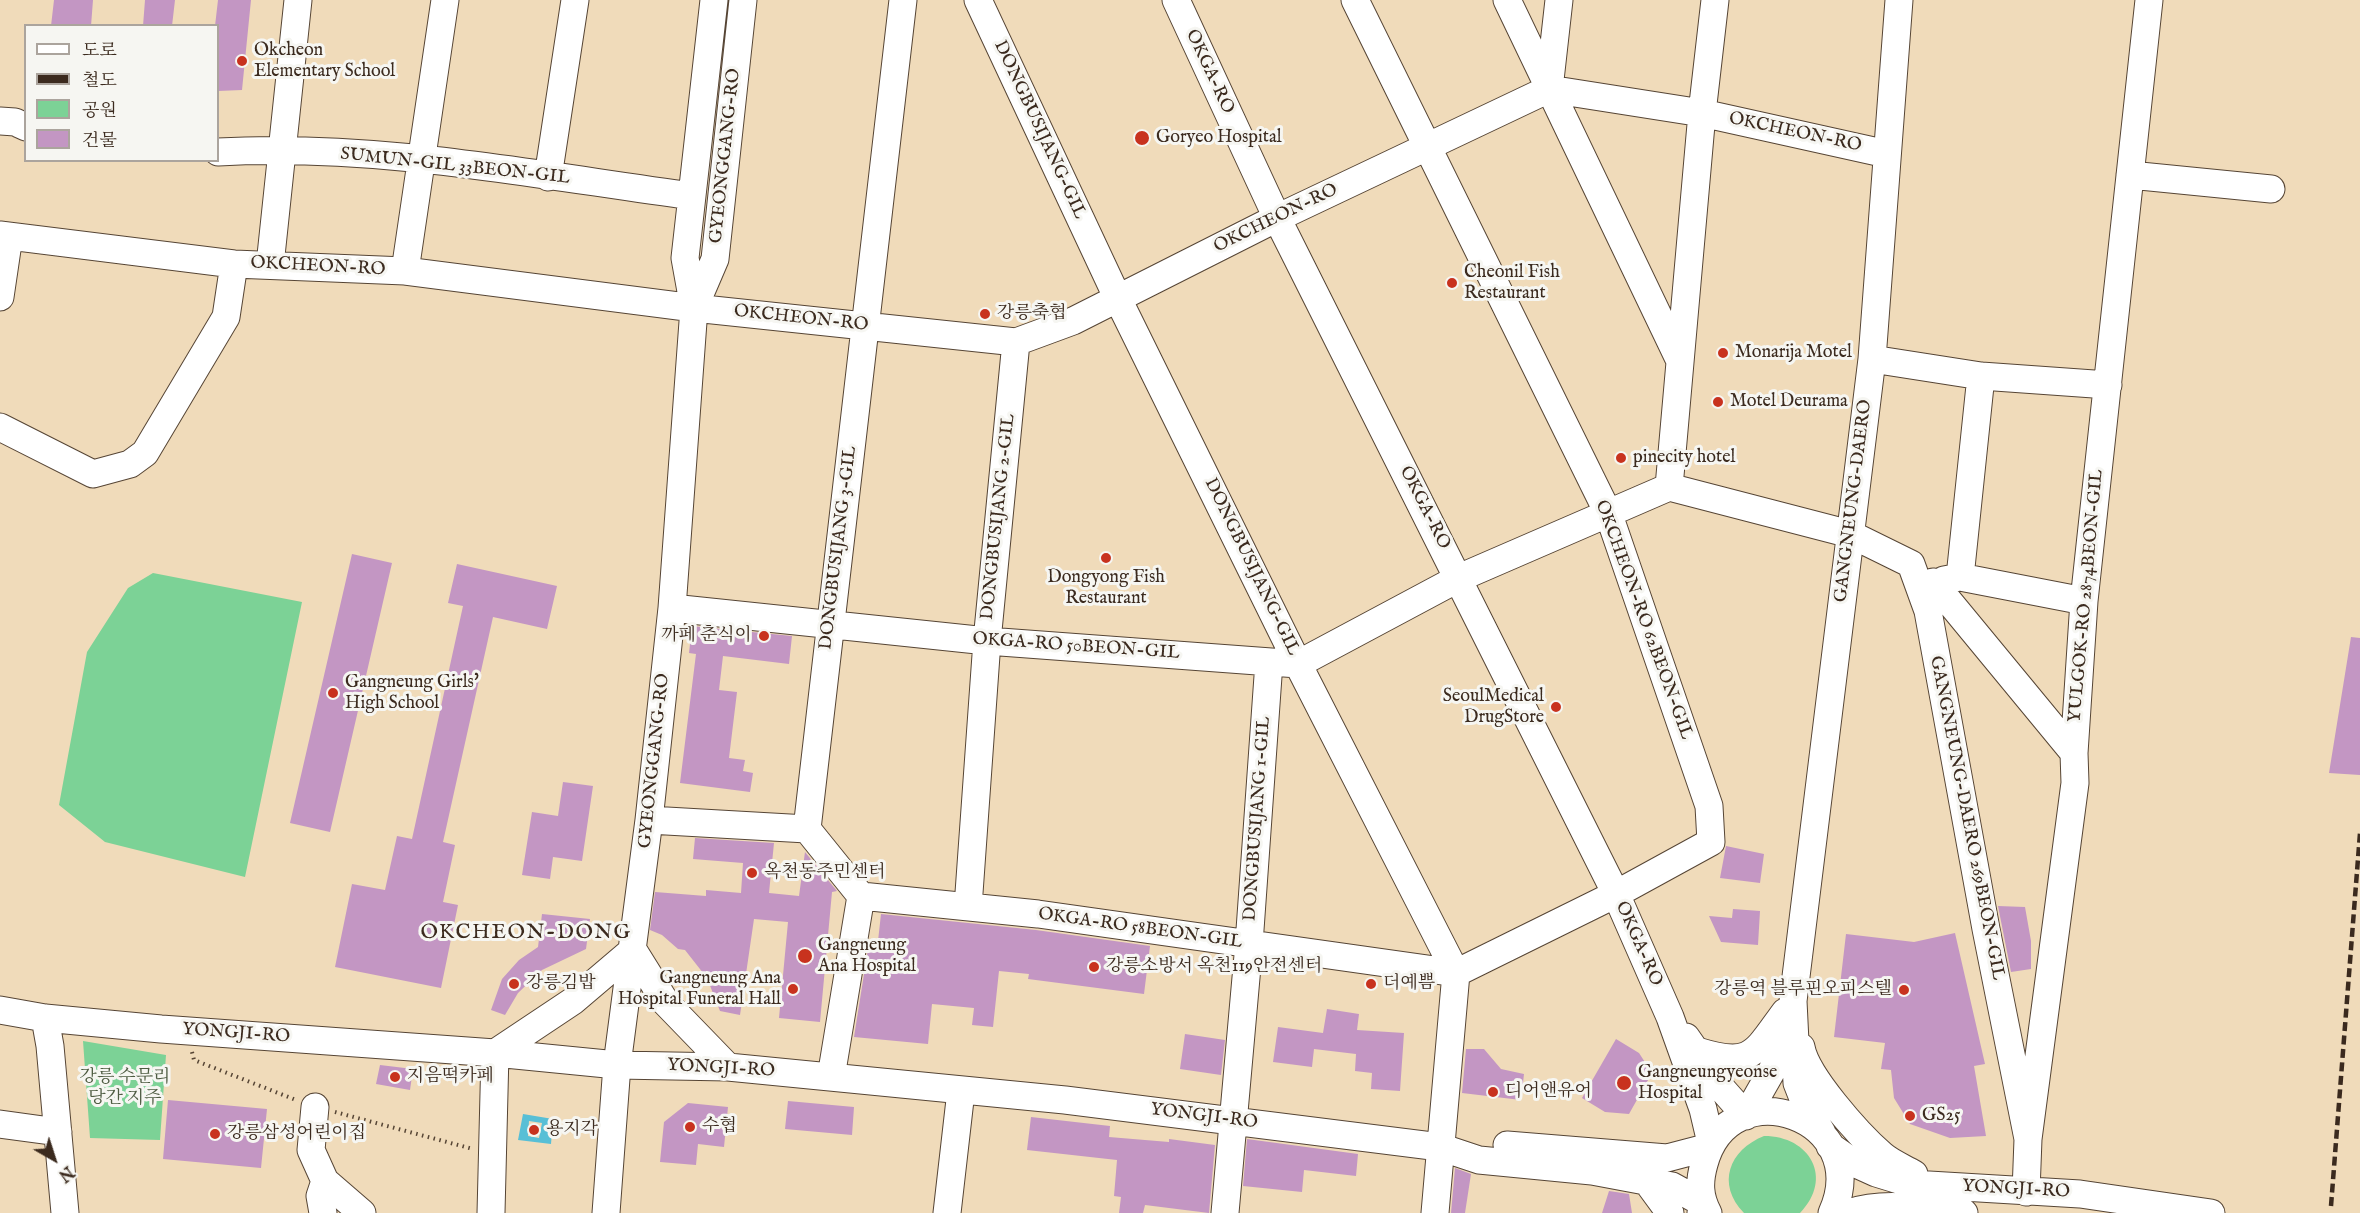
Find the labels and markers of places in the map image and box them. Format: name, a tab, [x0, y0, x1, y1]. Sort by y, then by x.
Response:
place label: Okcheon Elementary School	[254, 40, 395, 82]
marker: Okcheon Elementary School	[235, 54, 249, 68]
place label: Goryeo Hospital	[1156, 127, 1282, 149]
marker: Goryeo Hospital	[1133, 129, 1151, 147]
place label: Cheonil Fish Restaurant	[1464, 262, 1560, 304]
marker: Cheonil Fish Restaurant	[1445, 276, 1459, 290]
place label: 강릉축협	[997, 303, 1067, 325]
marker: 강릉축협	[978, 307, 992, 321]
place label: Monarija Motel	[1735, 342, 1852, 364]
marker: Monarija Motel	[1716, 346, 1730, 360]
place label: Motel Deurama	[1730, 391, 1848, 413]
marker: Motel Deurama	[1711, 395, 1725, 409]
place label: pinecity hotel	[1633, 447, 1735, 469]
marker: pinecity hotel	[1614, 451, 1628, 465]
marker: Dongyong Fish Restaurant	[1099, 551, 1113, 565]
place label: Dongyong Fish Restaurant	[1047, 567, 1165, 610]
place label: 까페 춘식이	[661, 625, 752, 647]
marker: 까페 춘식이	[757, 629, 771, 643]
place label: Gangneung Girls' High School	[345, 672, 479, 714]
marker: Gangneung Girls' High School	[326, 686, 340, 700]
place label: SeoulMedical DrugStore	[1443, 686, 1544, 728]
marker: SeoulMedical DrugStore	[1549, 700, 1563, 714]
place label: 옥천동주민센터	[764, 862, 886, 884]
marker: 옥천동주민센터	[745, 866, 759, 880]
place label: Gangneung Ana Hospital	[818, 935, 916, 978]
marker: Gangneung Ana Hospital	[796, 947, 814, 965]
place label: 강릉소방서 옥천119안전센터	[1106, 956, 1322, 978]
marker: 강릉소방서 옥천119안전센터	[1087, 960, 1101, 974]
place label: Gangneung Ana Hospital Funeral Hall	[618, 968, 781, 1010]
place label: 강릉김밥	[526, 973, 596, 995]
place label: 더예쁨	[1383, 973, 1435, 995]
marker: 강릉김밥	[507, 977, 521, 991]
marker: 더예쁨	[1364, 977, 1378, 991]
place label: 강릉역 블루핀오피스텔	[1714, 979, 1892, 1001]
marker: Gangneung Ana Hospital Funeral Hall	[786, 982, 800, 996]
marker: 강릉역 블루핀오피스텔	[1897, 983, 1911, 997]
place label: Gangneungyeonse Hospital	[1638, 1062, 1777, 1104]
place label: 지음떡카페	[407, 1066, 494, 1088]
marker: 지음떡카페	[388, 1070, 402, 1084]
marker: Gangneungyeonse Hospital	[1615, 1074, 1633, 1092]
place label: 디어앤유어	[1505, 1081, 1592, 1103]
marker: 디어앤유어	[1486, 1085, 1500, 1099]
place label: GS25	[1922, 1105, 1960, 1127]
marker: GS25	[1903, 1109, 1917, 1123]
place label: 수협	[702, 1116, 737, 1138]
place label: 용지각	[546, 1119, 598, 1141]
marker: 수협	[683, 1120, 697, 1134]
place label: 강릉삼성어린이집	[227, 1123, 366, 1145]
marker: 용지각	[527, 1123, 541, 1137]
marker: 강릉삼성어린이집	[208, 1127, 222, 1141]

